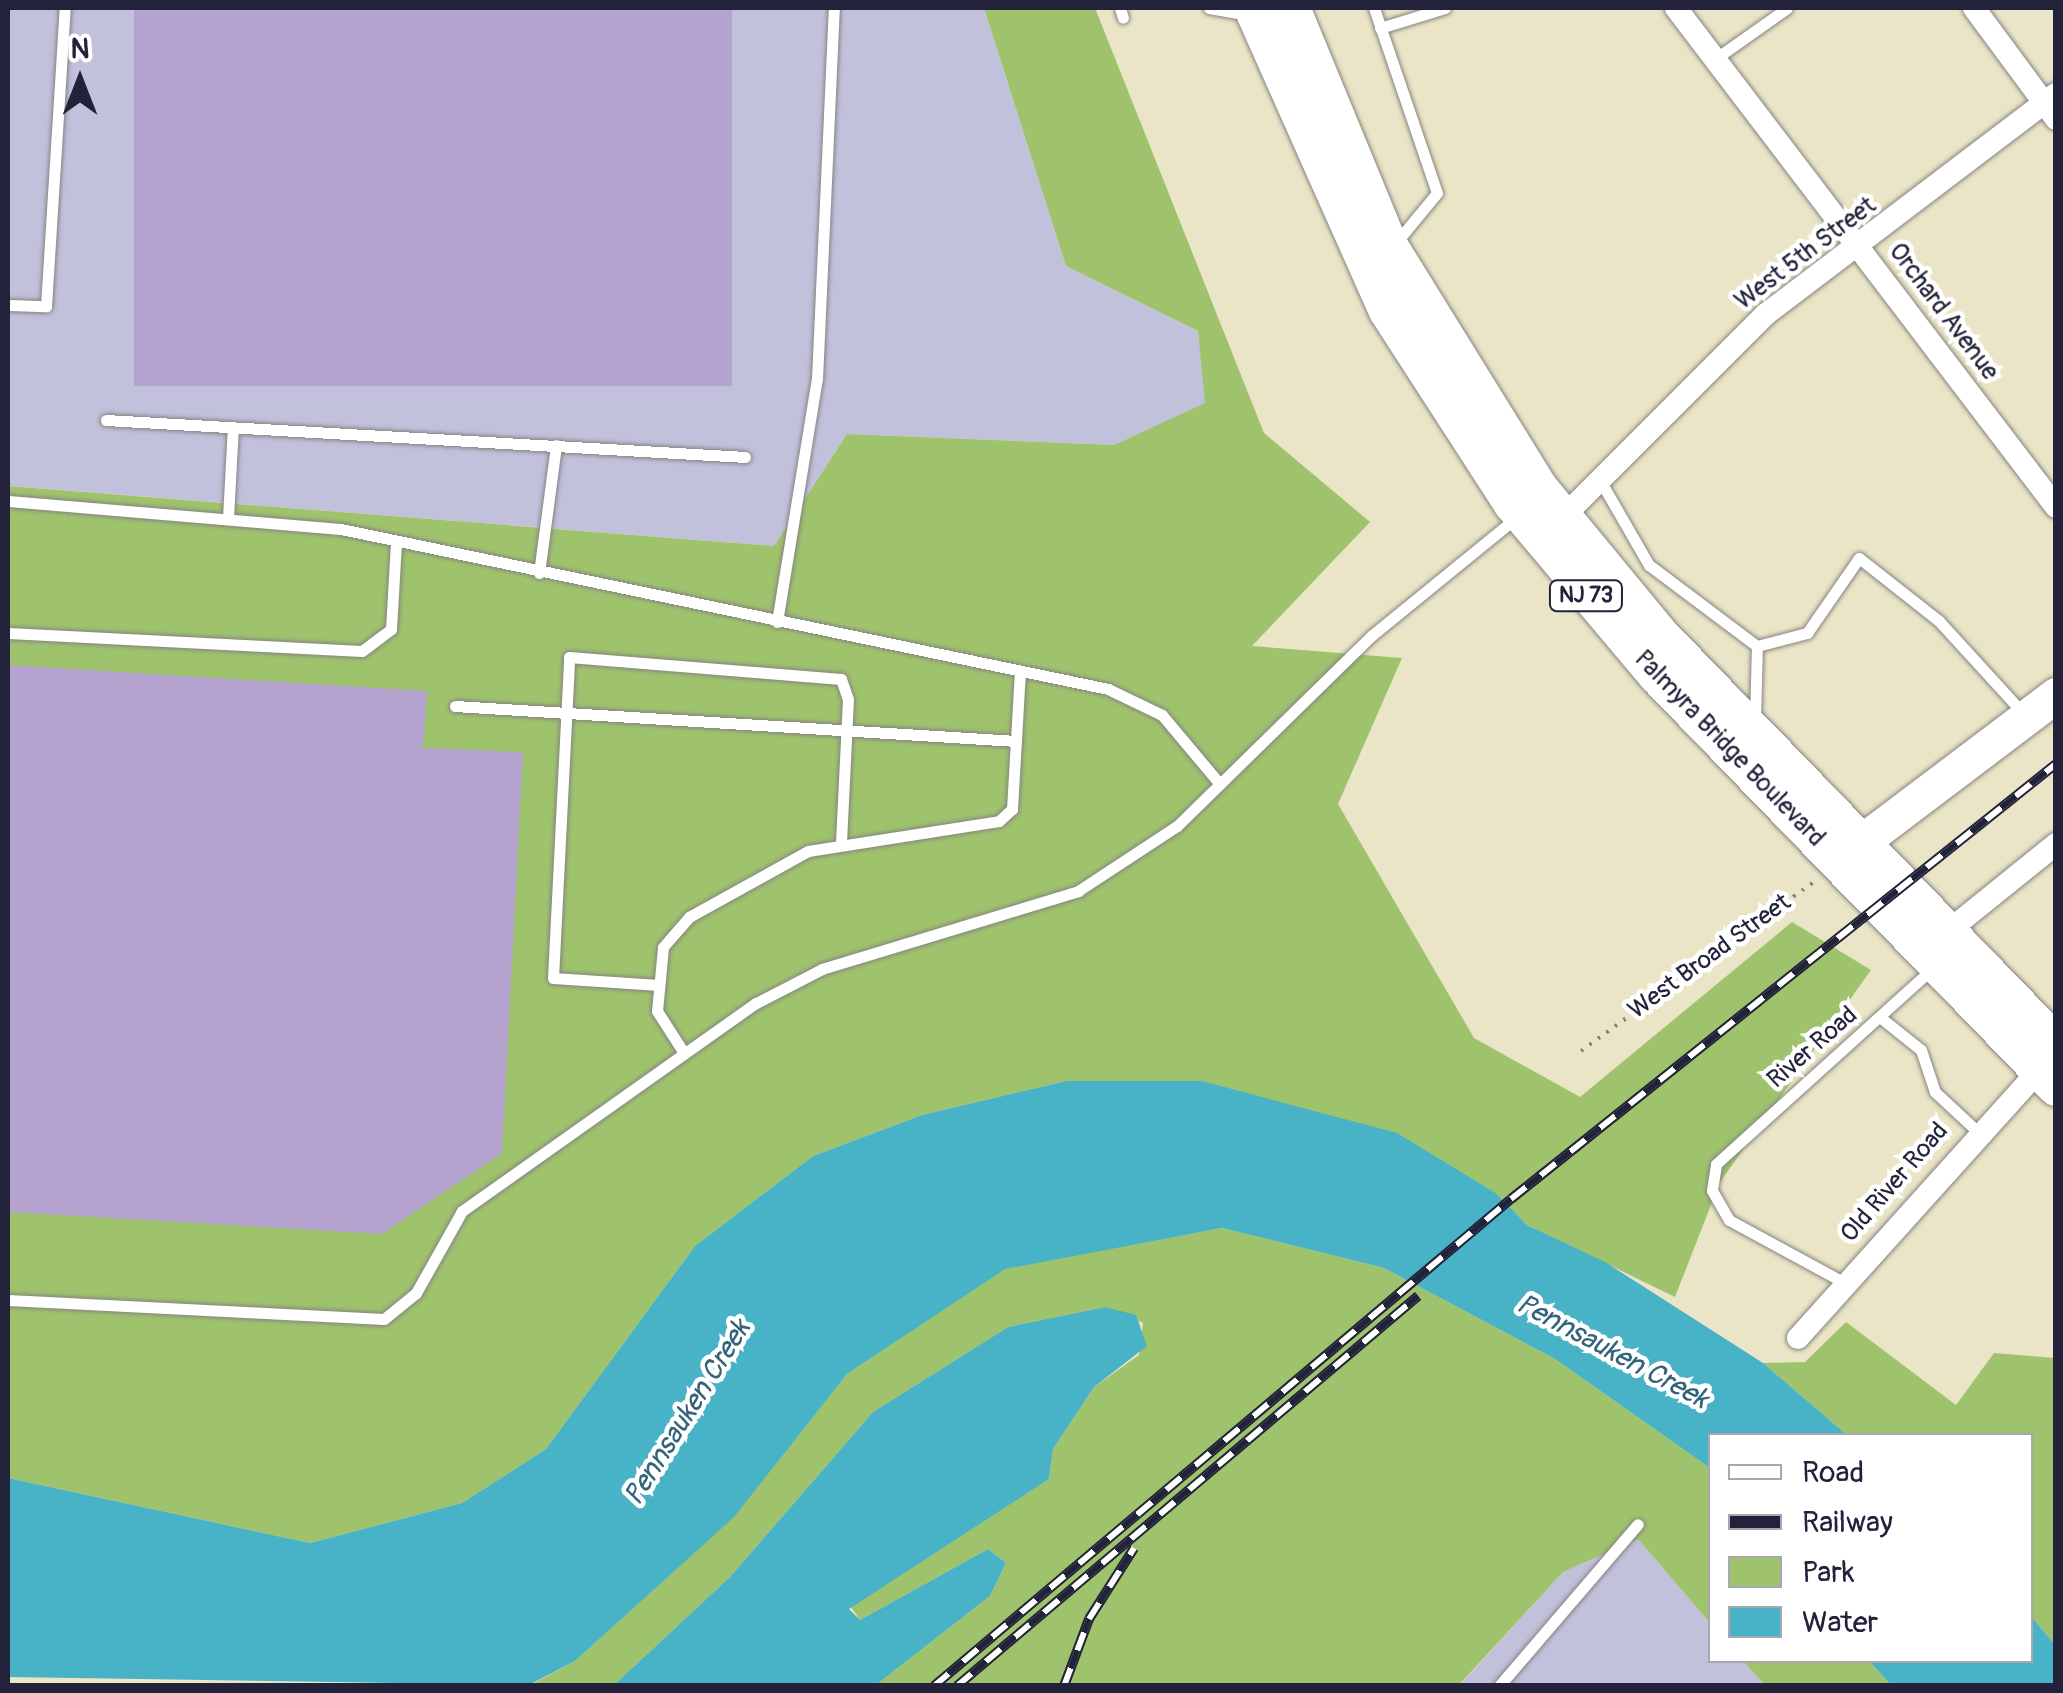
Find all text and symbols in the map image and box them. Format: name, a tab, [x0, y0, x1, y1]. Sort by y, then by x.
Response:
north arrow	[30, 30, 130, 130]
text: N	[71, 32, 89, 67]
street label: West 5th Street	[1730, 191, 1882, 317]
street label: Orchard Avenue	[1882, 238, 2004, 386]
road number: NJ 73	[1548, 579, 1624, 613]
street label: Palmyra Bridge Boulevard	[1628, 645, 1830, 853]
street label: West Broad Street	[1623, 888, 1797, 1026]
street label: River Road	[1762, 1001, 1864, 1095]
street label: Old River Road	[1835, 1117, 1955, 1249]
water label: Pennsauken Creek	[1511, 1287, 1713, 1417]
water label: Pennsauken Creek	[618, 1314, 758, 1512]
legend	[1708, 1433, 2033, 1663]
text: Road	[1802, 1454, 1864, 1491]
text: Railway	[1802, 1504, 1893, 1541]
text: Park	[1802, 1554, 1855, 1591]
text: Water	[1802, 1604, 1878, 1641]

